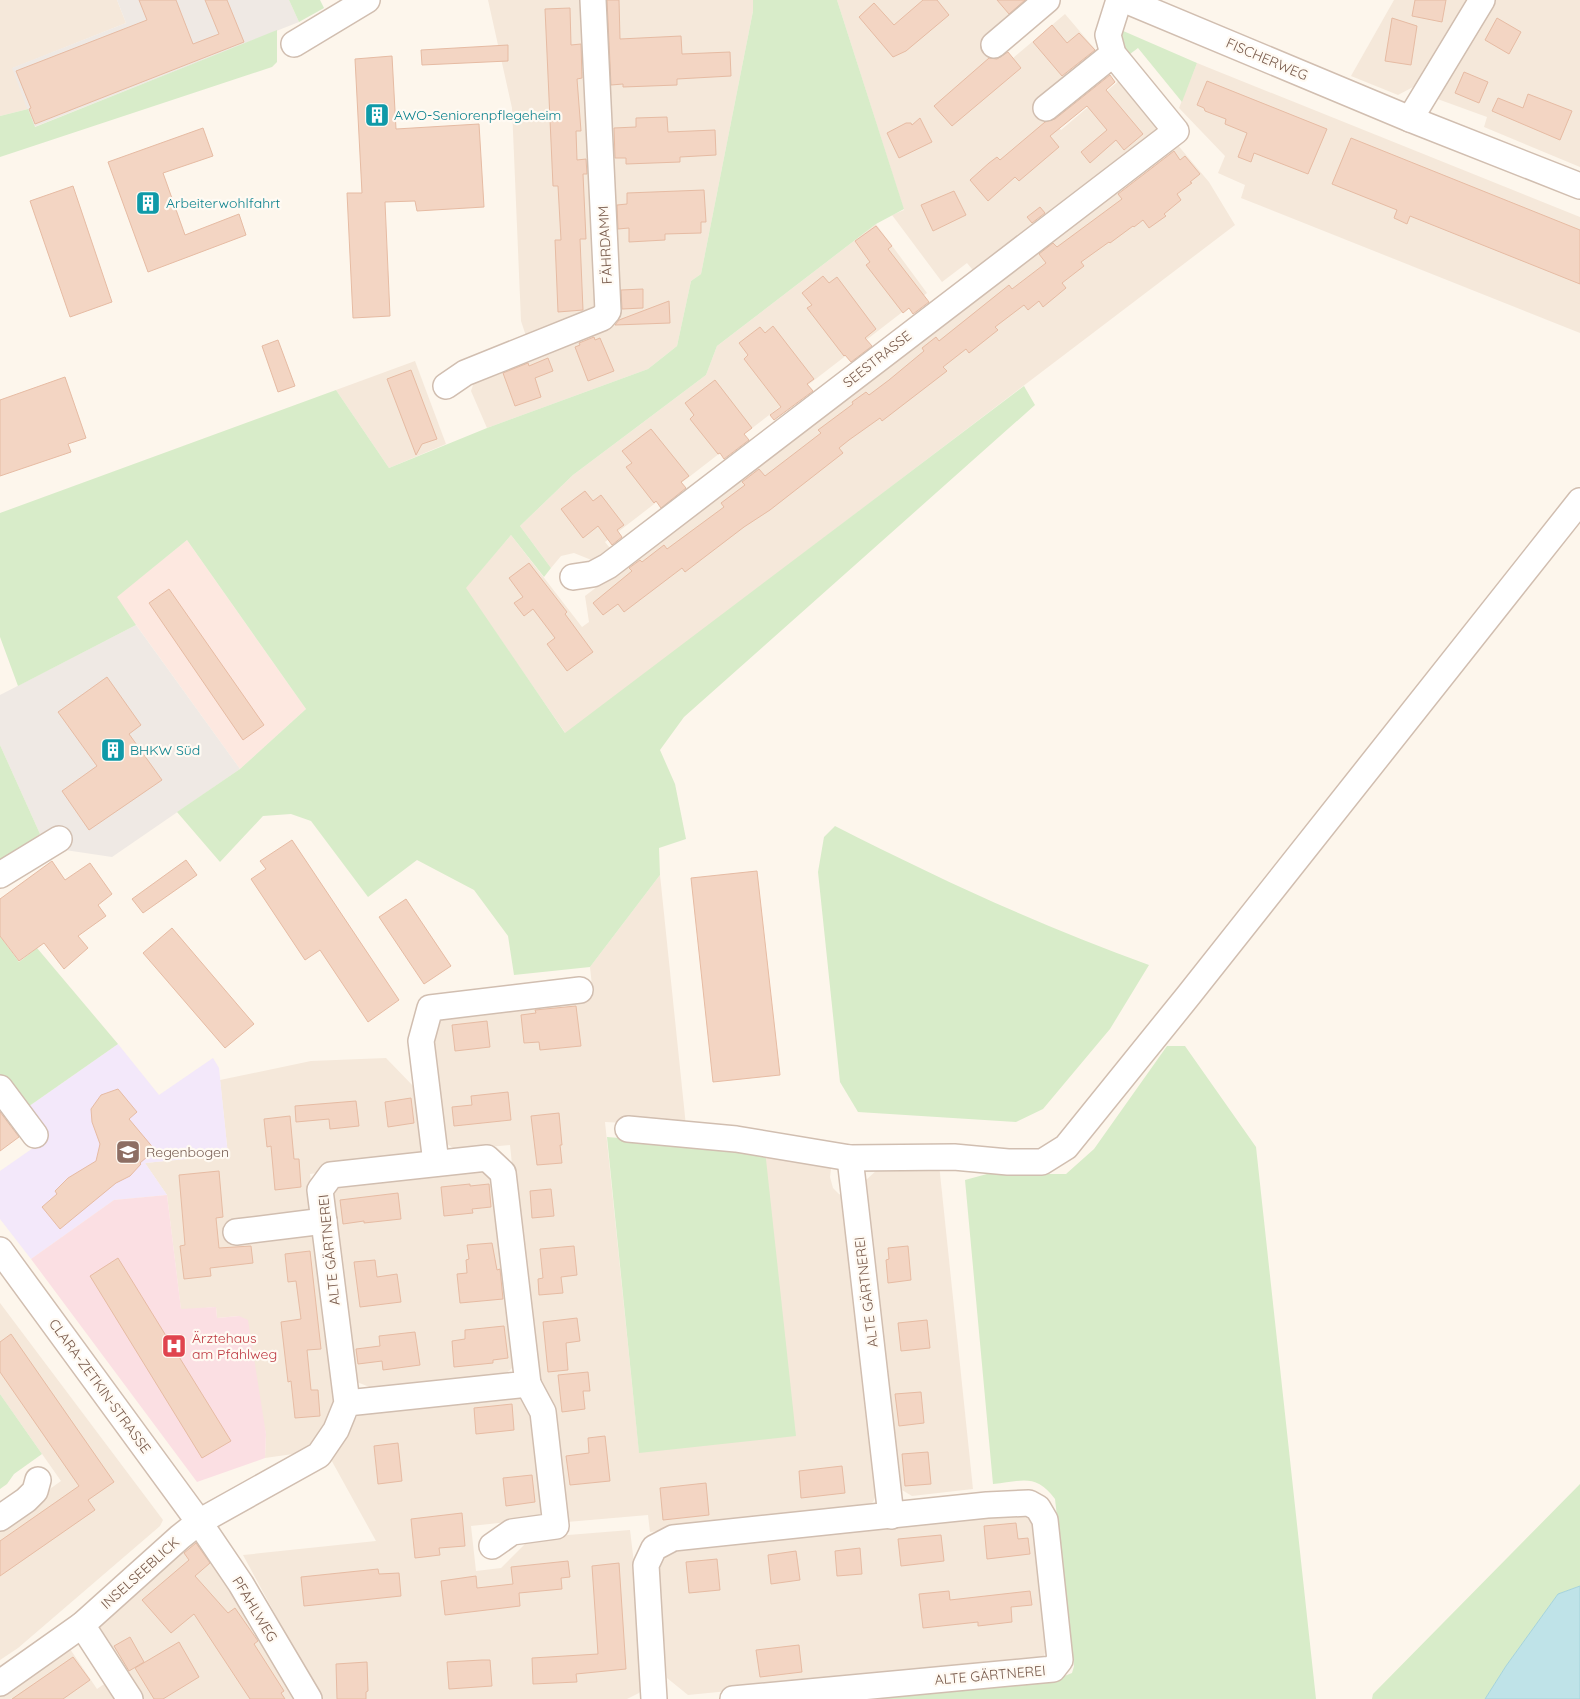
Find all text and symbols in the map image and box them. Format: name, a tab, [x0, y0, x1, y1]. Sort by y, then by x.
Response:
street label: FISCHERWEG	[1223, 34, 1311, 84]
building icon: AWO-Seniorenpflegeheim	[364, 102, 390, 128]
place label: AWO-Seniorenpflegeheim	[394, 106, 561, 124]
building icon: Arbeiterwohlfahrt	[135, 190, 161, 216]
place label: Arbeiterwohlfahrt	[166, 194, 281, 212]
street label: FÄHRDAMM	[594, 205, 616, 285]
street label: SEESTRASSE	[839, 327, 915, 391]
building icon: BHKW Süd	[100, 737, 126, 763]
place label: BHKW Süd	[130, 741, 200, 759]
school or university icon: Regenbogen	[115, 1139, 141, 1165]
place label: Regenbogen	[146, 1143, 229, 1161]
street label: ALTE GÄRTNEREI	[314, 1194, 344, 1306]
street label: ALTE GÄRTNEREI	[850, 1236, 882, 1348]
street label: CLARA-ZETKIN-STRASSE	[45, 1315, 155, 1457]
place label: Ärztehaus am Pfahlweg	[192, 1329, 277, 1363]
hospital icon: Ärztehaus am Pfahlweg	[161, 1333, 187, 1359]
street label: INSELSEEBLICK	[97, 1533, 183, 1613]
street label: PFAHLWEG	[228, 1573, 282, 1645]
street label: ALTE GÄRTNEREI	[934, 1661, 1046, 1689]

